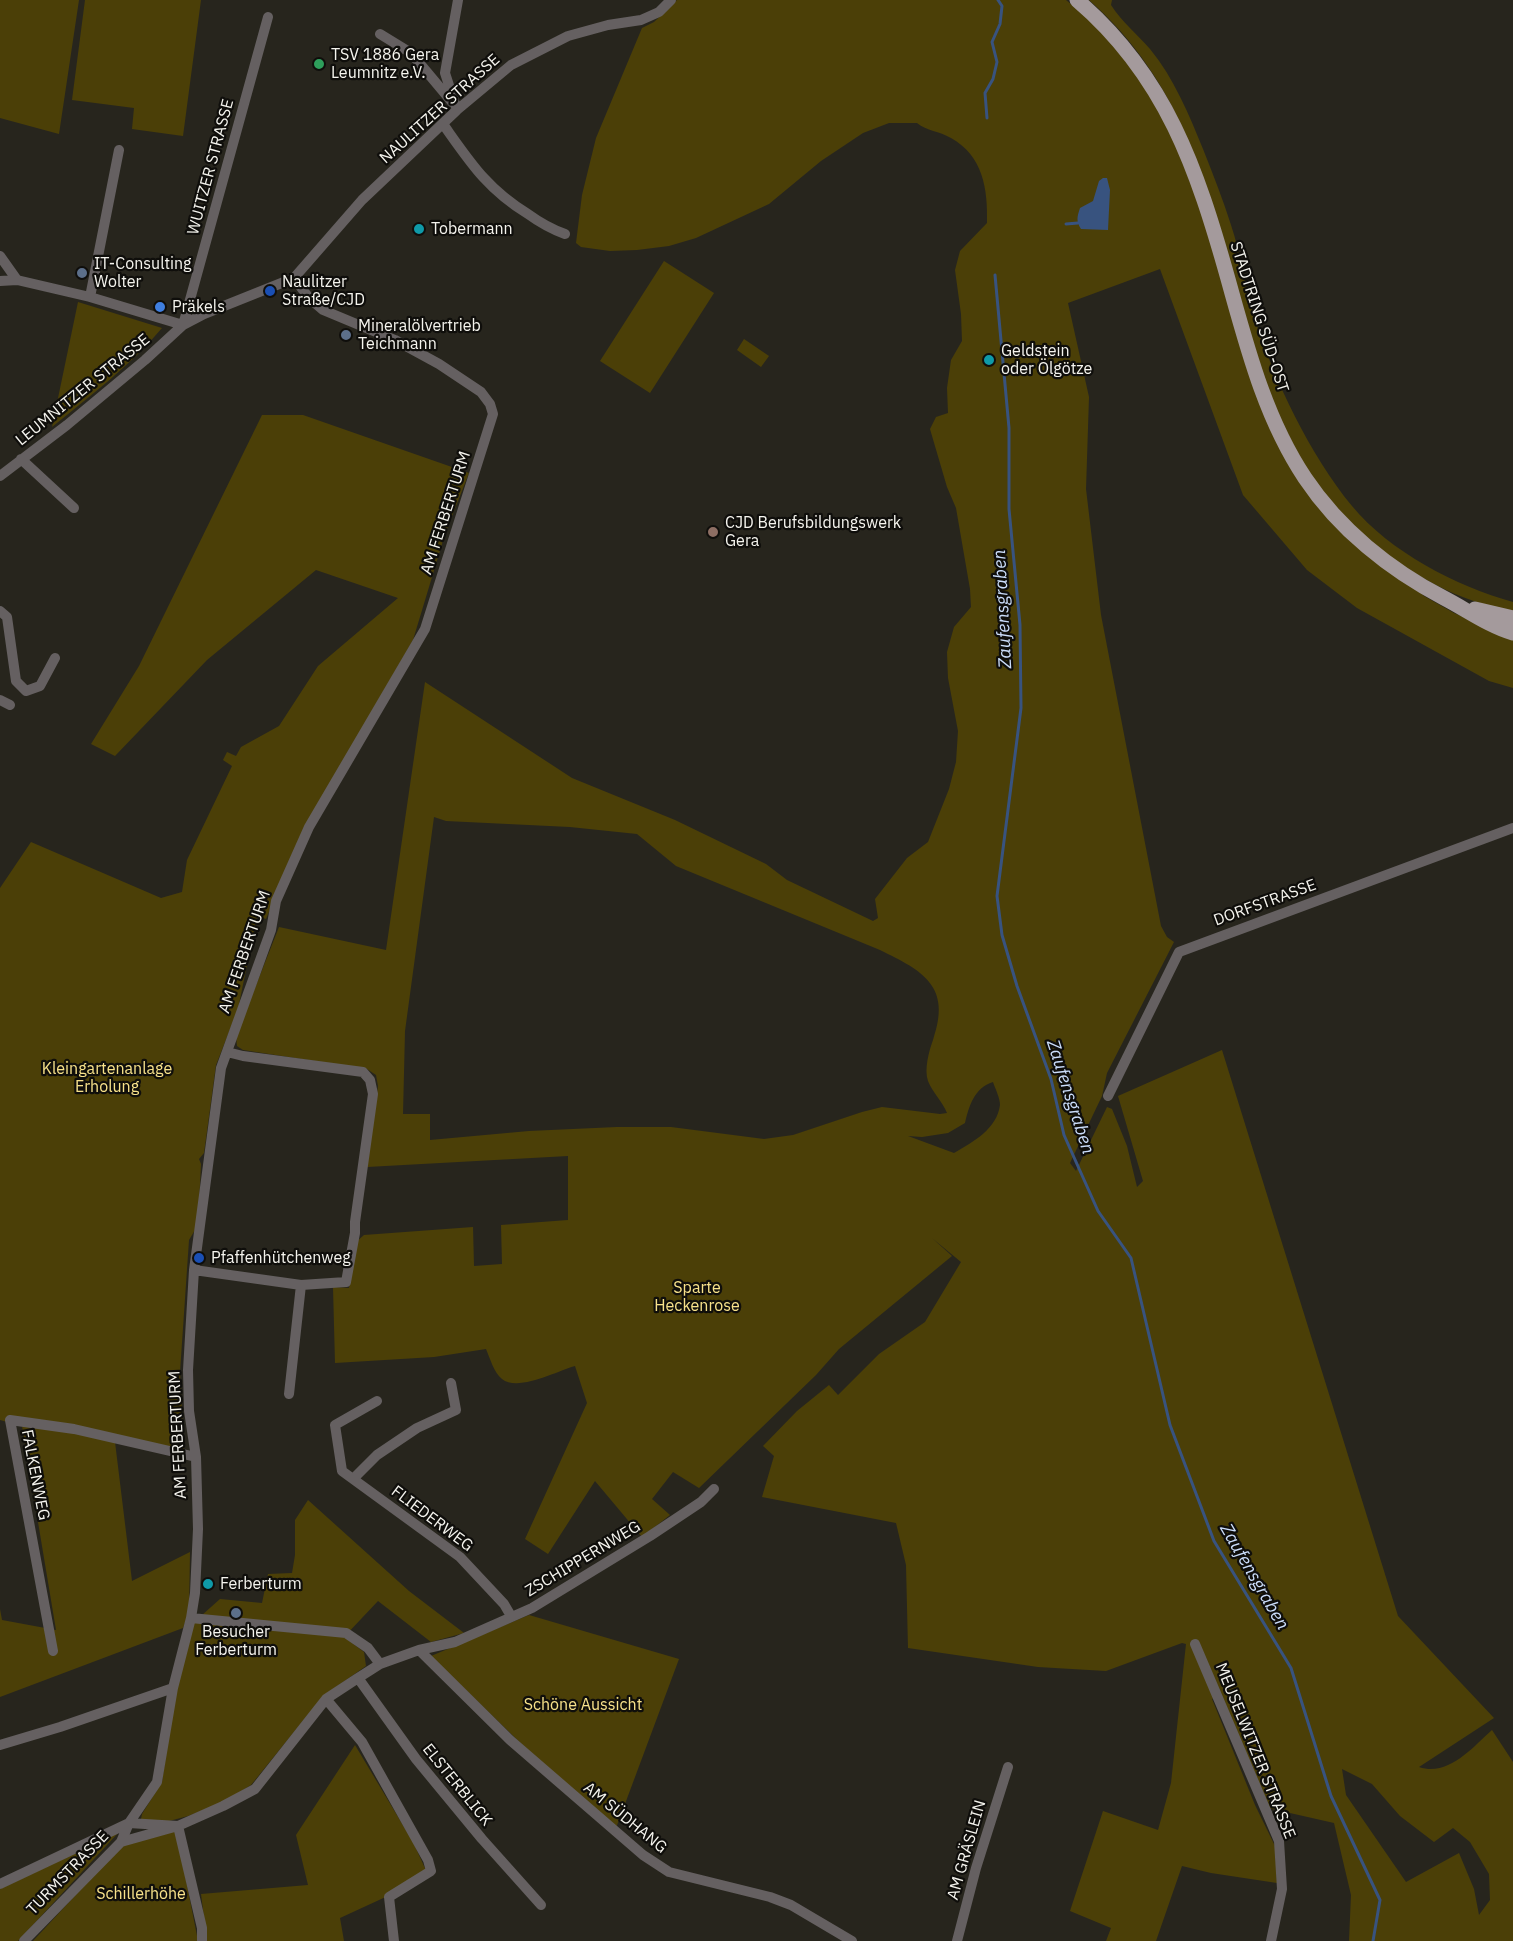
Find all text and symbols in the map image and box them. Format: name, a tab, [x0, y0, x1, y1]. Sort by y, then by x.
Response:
place label: TSV 1886 Gera Leumnitz e.V.	[331, 45, 439, 83]
street label: NAULITZER STRASSE	[376, 50, 504, 168]
marker: TSV 1886 Gera Leumnitz e.V.	[312, 57, 326, 71]
street label: WUITZER STRASSE	[184, 97, 238, 237]
place label: Tobermann	[431, 219, 513, 239]
marker: Tobermann	[412, 222, 426, 236]
street label: STADTRING SÜD-OST	[1226, 239, 1292, 395]
place label: IT-Consulting Wolter	[94, 254, 192, 292]
marker: IT-Consulting Wolter	[75, 266, 89, 280]
place label: Naulitzer Straße/CJD	[282, 272, 365, 310]
marker: Naulitzer Straße/CJD	[263, 284, 277, 298]
place label: Präkels	[172, 297, 225, 317]
marker: Präkels	[153, 300, 167, 314]
place label: Mineralölvertrieb Teichmann	[358, 316, 481, 354]
marker: Mineralölvertrieb Teichmann	[339, 328, 353, 342]
street label: LEUMNITZER STRASSE	[12, 330, 154, 450]
place label: Geldstein oder Ölgötze	[1001, 341, 1092, 379]
marker: Geldstein oder Ölgötze	[982, 353, 996, 367]
street label: AM FERBERTURM	[417, 449, 475, 577]
place label: CJD Berufsbildungswerk Gera	[725, 513, 901, 551]
marker: CJD Berufsbildungswerk Gera	[706, 525, 720, 539]
water label: Zaufensgraben	[989, 549, 1017, 669]
street label: DORFSTRASSE	[1211, 876, 1319, 930]
street label: AM FERBERTURM	[215, 888, 275, 1016]
water label: Zaufensgraben	[1041, 1037, 1099, 1157]
park label: Kleingartenanlage Erholung	[42, 1059, 172, 1097]
place label: Pfaffenhütchenweg	[211, 1248, 351, 1268]
marker: Pfaffenhütchenweg	[192, 1251, 206, 1265]
park label: Sparte Heckenrose	[654, 1278, 740, 1316]
street label: AM FERBERTURM	[165, 1370, 191, 1500]
street label: FALKENWEG	[17, 1428, 53, 1522]
street label: FLIEDERWEG	[387, 1482, 477, 1556]
street label: ZSCHIPPERNWEG	[522, 1517, 644, 1601]
water label: Zaufensgraben	[1215, 1520, 1293, 1634]
place label: Ferberturm	[220, 1574, 302, 1594]
marker: Ferberturm	[201, 1577, 215, 1591]
marker: Besucher Ferberturm	[229, 1606, 243, 1620]
place label: Besucher Ferberturm	[195, 1622, 277, 1660]
street label: MEUSELWITZER STRASSE	[1211, 1660, 1299, 1842]
park label: Schöne Aussicht	[524, 1695, 642, 1715]
street label: ELSTERBLICK	[418, 1740, 496, 1830]
street label: AM SÜDHANG	[579, 1778, 671, 1858]
street label: AM GRÄSLEIN	[944, 1798, 990, 1902]
street label: TURMSTRASSE	[23, 1827, 113, 1919]
park label: Schillerhöhe	[96, 1884, 186, 1904]

